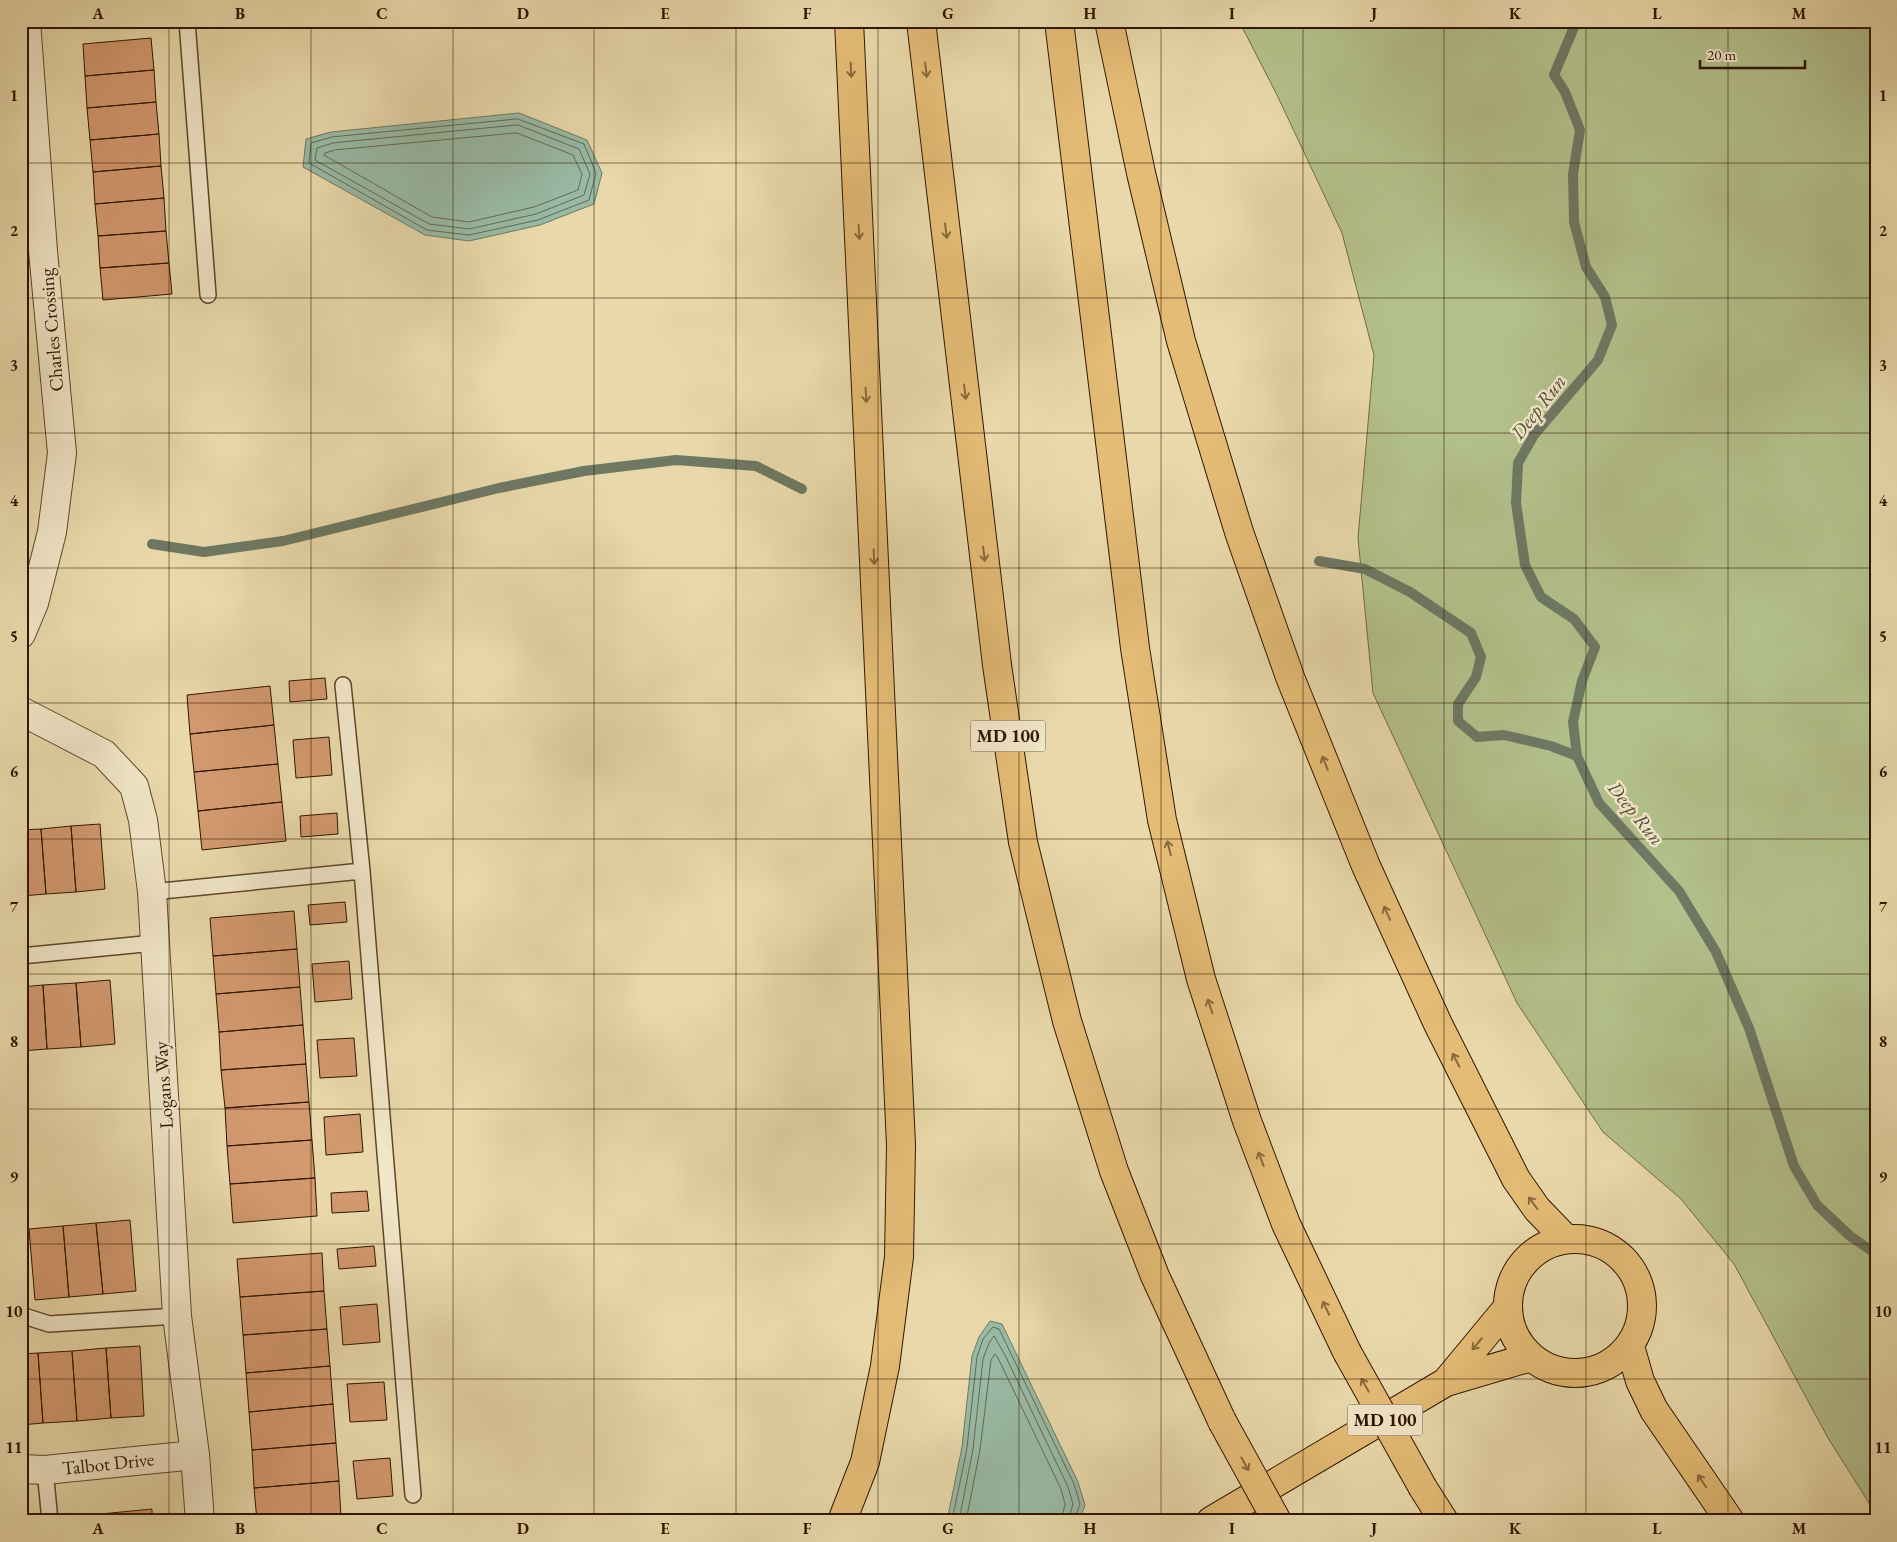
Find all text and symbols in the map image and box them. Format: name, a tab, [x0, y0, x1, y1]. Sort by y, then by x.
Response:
text: A	[91, 3, 104, 24]
text: B	[235, 3, 245, 24]
text: C	[376, 3, 388, 24]
text: D	[517, 3, 529, 24]
text: E	[660, 3, 670, 24]
text: F	[803, 3, 812, 24]
text: G	[942, 3, 954, 24]
text: H	[1084, 3, 1097, 24]
text: I	[1229, 3, 1235, 24]
text: J	[1369, 3, 1377, 24]
text: K	[1509, 3, 1522, 24]
text: L	[1652, 3, 1662, 24]
text: M	[1792, 3, 1807, 24]
scale bar	[1700, 38, 1804, 70]
text: 20 m	[1707, 45, 1736, 64]
one-way arrow	[922, 61, 932, 77]
one-way arrow	[846, 62, 856, 78]
text: 1	[10, 85, 18, 106]
text: 1	[1879, 85, 1887, 106]
text: 2	[10, 220, 19, 241]
text: 2	[1879, 220, 1888, 241]
one-way arrow	[941, 223, 951, 239]
one-way arrow	[854, 224, 863, 240]
street label: Charles Crossing	[34, 267, 69, 393]
text: 3	[10, 355, 18, 376]
text: 3	[1879, 355, 1887, 376]
water label: Deep Run	[1504, 369, 1572, 446]
one-way arrow	[960, 384, 970, 400]
one-way arrow	[861, 386, 871, 402]
text: 4	[10, 490, 19, 511]
text: 4	[1879, 490, 1888, 511]
one-way arrow	[979, 545, 989, 561]
one-way arrow	[869, 549, 878, 565]
text: 5	[10, 626, 18, 647]
text: 5	[1879, 626, 1887, 647]
road number: MD 100	[970, 720, 1046, 751]
one-way arrow	[1319, 756, 1329, 771]
text: 6	[10, 761, 19, 782]
text: 6	[1879, 761, 1888, 782]
water label: Deep Run	[1601, 775, 1670, 851]
one-way arrow	[1164, 841, 1173, 857]
text: 7	[10, 896, 19, 917]
text: 7	[1879, 896, 1888, 917]
one-way arrow	[1382, 906, 1392, 921]
one-way arrow	[1204, 998, 1214, 1014]
text: 8	[10, 1031, 18, 1052]
text: 8	[1879, 1031, 1887, 1052]
street label: Logans Way	[148, 1040, 179, 1130]
one-way arrow	[1451, 1053, 1460, 1068]
one-way arrow	[1256, 1152, 1265, 1167]
text: 9	[10, 1166, 19, 1187]
text: 9	[1879, 1166, 1888, 1187]
one-way arrow	[1528, 1196, 1538, 1210]
text: 10	[6, 1301, 23, 1322]
one-way arrow	[1321, 1301, 1330, 1316]
text: 10	[1875, 1301, 1892, 1322]
one-way arrow	[1471, 1338, 1483, 1351]
one-way arrow	[1360, 1377, 1370, 1392]
road number: MD 100	[1348, 1404, 1422, 1436]
text: 11	[6, 1437, 22, 1458]
text: 11	[1875, 1437, 1891, 1458]
street label: Talbot Drive	[61, 1446, 155, 1481]
one-way arrow	[1240, 1456, 1250, 1471]
one-way arrow	[1697, 1474, 1707, 1488]
text: A	[91, 1518, 104, 1539]
text: B	[235, 1518, 245, 1539]
text: C	[376, 1518, 388, 1539]
text: D	[517, 1518, 529, 1539]
text: E	[660, 1518, 670, 1539]
text: F	[803, 1518, 812, 1539]
text: G	[942, 1518, 954, 1539]
text: H	[1084, 1518, 1097, 1539]
text: I	[1229, 1518, 1235, 1539]
text: J	[1369, 1518, 1377, 1539]
text: K	[1509, 1518, 1522, 1539]
text: L	[1652, 1518, 1662, 1539]
text: M	[1792, 1518, 1807, 1539]

